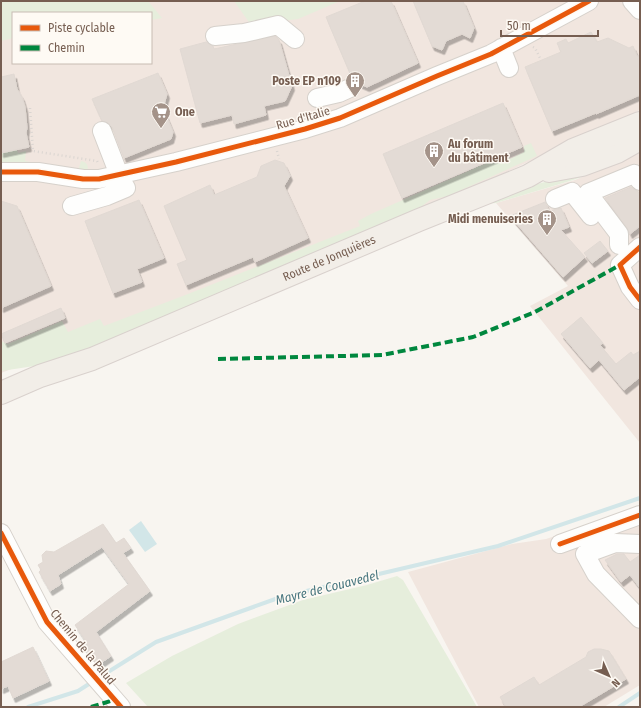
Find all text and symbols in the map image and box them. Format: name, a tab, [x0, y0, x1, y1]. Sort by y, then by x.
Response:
legend	[12, 12, 152, 64]
scale bar	[501, 12, 598, 38]
text: 50 m	[507, 19, 531, 33]
text: Piste cyclable	[48, 21, 115, 35]
text: Chemin	[48, 41, 85, 55]
building icon: Poste EP n109	[344, 70, 366, 98]
place label: Poste EP n109	[272, 74, 341, 88]
supermarket icon: One	[150, 101, 172, 129]
street label: Rue d'Italie	[274, 104, 332, 132]
place label: One	[175, 105, 195, 119]
place label: Au forum du bâtiment	[447, 137, 510, 165]
building icon: Au forum du bâtiment	[423, 140, 445, 168]
building icon: Midi menuiseries	[536, 208, 558, 236]
place label: Midi menuiseries	[448, 212, 534, 226]
street label: Route de Jonquières	[281, 232, 378, 284]
water label: Mayre de Couavedel	[274, 567, 381, 608]
street label: Chemin de la Palud	[47, 607, 119, 687]
north arrow	[589, 656, 629, 696]
text: N	[609, 676, 623, 690]

